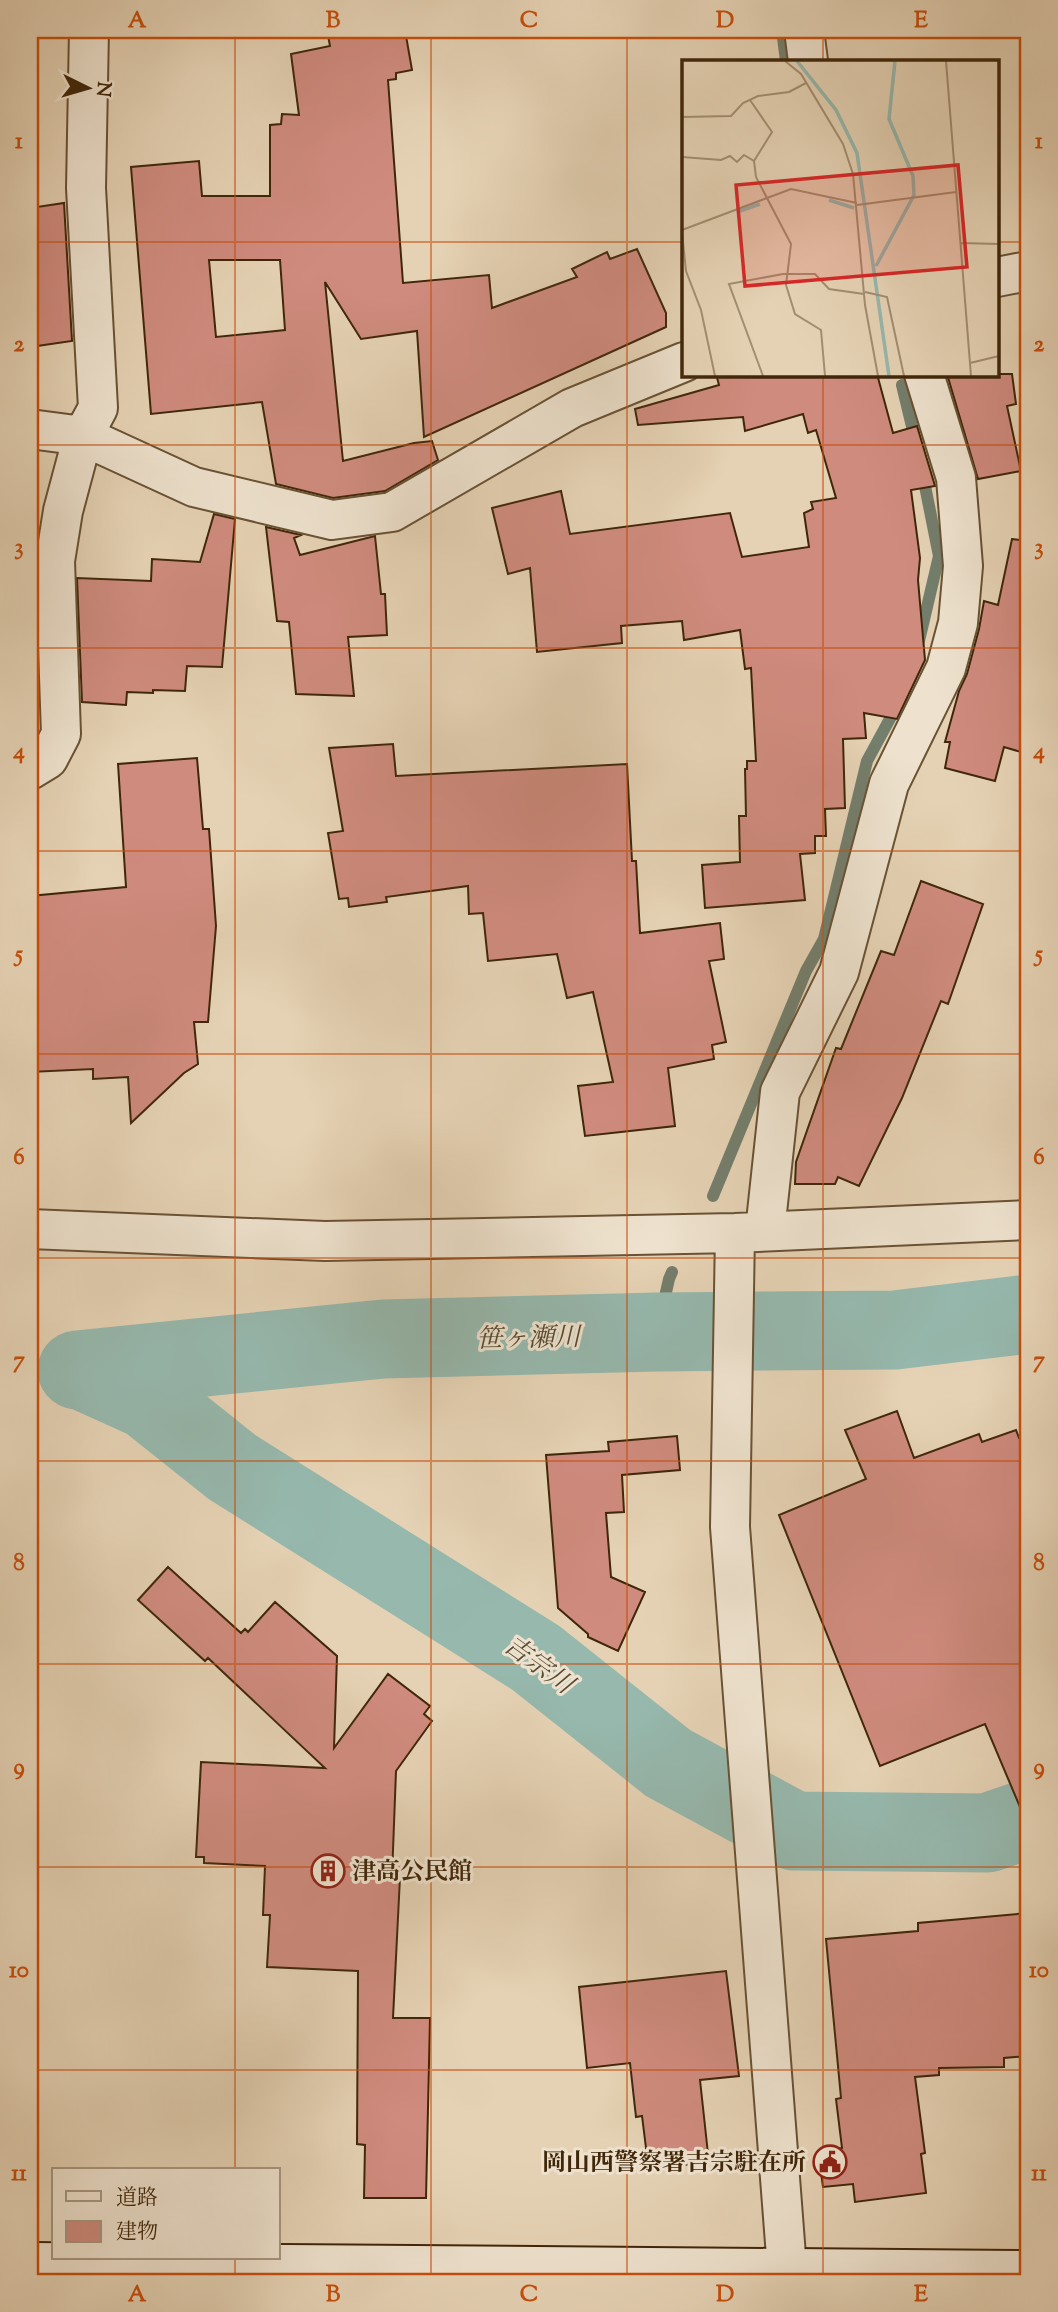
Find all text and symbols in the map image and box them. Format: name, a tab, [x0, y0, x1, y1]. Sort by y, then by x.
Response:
text: A	[128, 5, 147, 38]
text: B	[326, 5, 341, 38]
text: C	[520, 5, 538, 38]
text: D	[716, 5, 734, 38]
text: E	[914, 5, 928, 38]
north arrow	[52, 52, 122, 122]
inset map	[682, 60, 998, 376]
text: N	[88, 81, 117, 98]
text: 1	[15, 126, 23, 159]
text: 1	[1035, 126, 1043, 159]
text: 2	[14, 329, 25, 362]
text: 2	[1034, 329, 1045, 362]
text: 3	[14, 532, 24, 565]
text: 3	[1034, 532, 1044, 565]
text: 4	[12, 736, 25, 769]
text: 4	[1032, 736, 1045, 769]
text: 5	[13, 939, 23, 972]
text: 5	[1033, 939, 1043, 972]
text: 6	[13, 1142, 25, 1175]
text: 6	[1033, 1142, 1045, 1175]
water label: 笹ヶ瀬川	[476, 1320, 583, 1359]
text: 7	[13, 1345, 25, 1378]
text: 7	[1033, 1345, 1045, 1378]
text: 8	[13, 1548, 25, 1581]
text: 8	[1033, 1548, 1045, 1581]
water label: 吉宗川	[495, 1628, 582, 1706]
text: 9	[13, 1752, 25, 1785]
text: 9	[1033, 1752, 1045, 1785]
building icon: 津高公民館	[309, 1852, 347, 1890]
place label: 津高公民館	[352, 1856, 472, 1890]
text: 10	[9, 1955, 29, 1988]
text: 10	[1029, 1955, 1049, 1988]
public building icon: 岡山西警察署吉宗駐在所	[811, 2143, 849, 2181]
place label: 岡山西警察署吉宗駐在所	[542, 2147, 806, 2181]
text: 11	[11, 2158, 27, 2191]
text: 11	[1031, 2158, 1047, 2191]
legend	[52, 2168, 280, 2260]
text: 道路	[116, 2184, 158, 2214]
text: 建物	[116, 2218, 158, 2248]
text: A	[128, 2279, 147, 2312]
text: B	[326, 2279, 341, 2312]
text: C	[520, 2279, 538, 2312]
text: D	[716, 2279, 734, 2312]
text: E	[914, 2279, 928, 2312]

